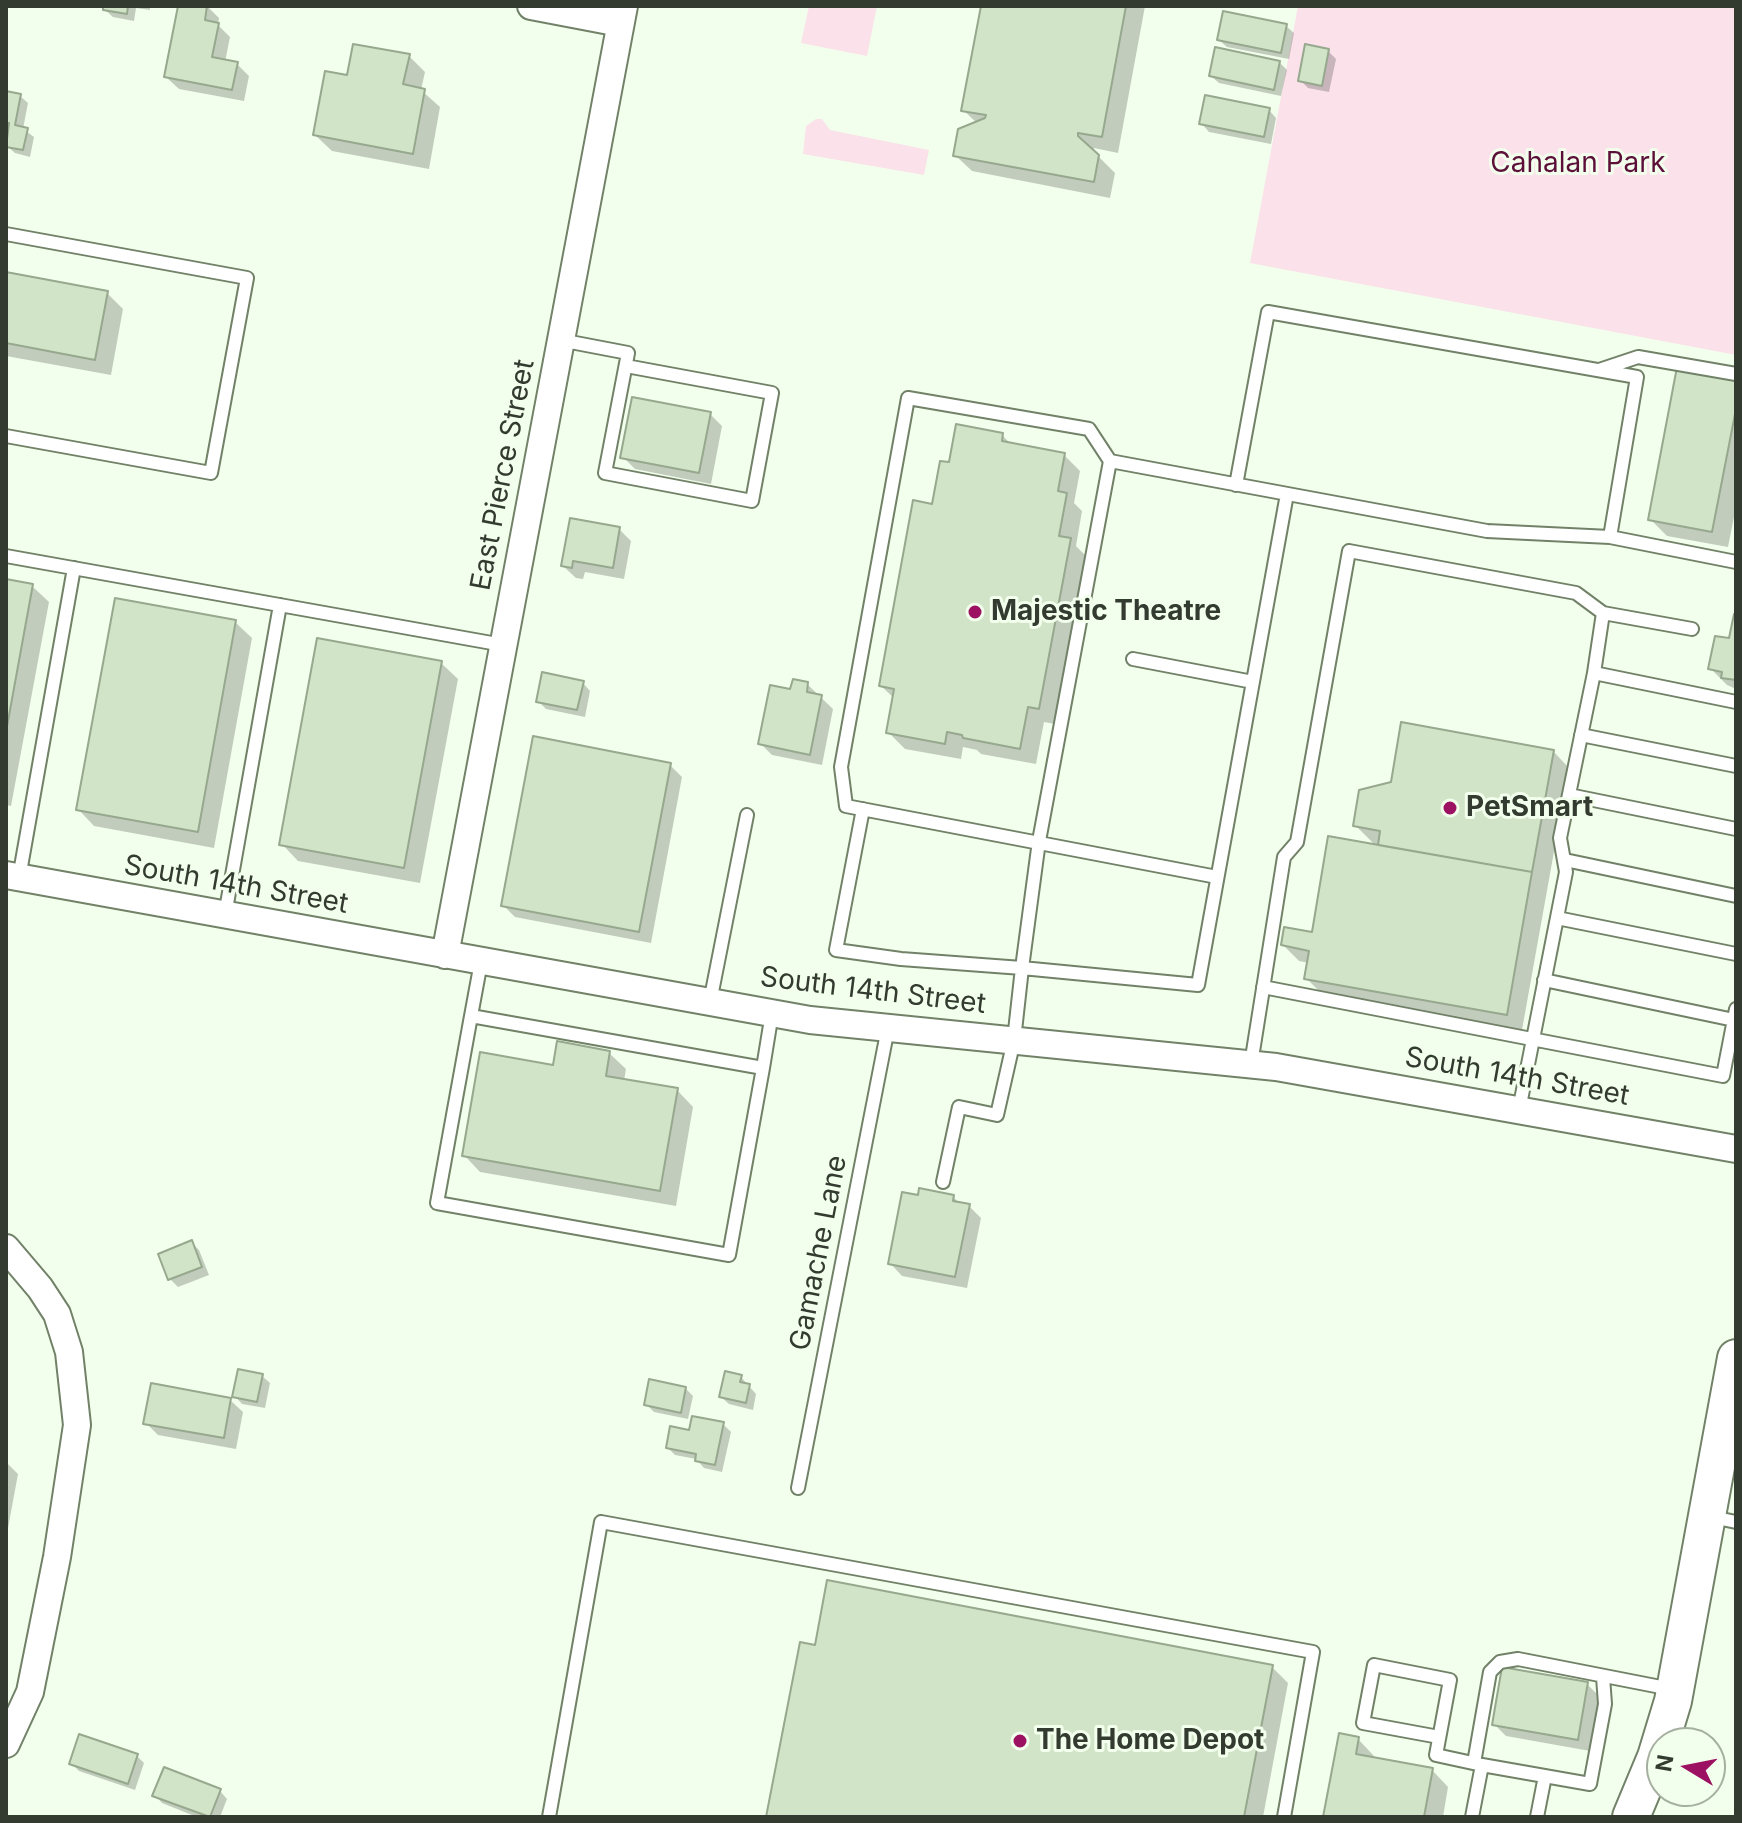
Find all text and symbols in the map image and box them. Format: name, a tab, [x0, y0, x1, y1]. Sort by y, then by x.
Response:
park label: Cahalan Park	[1490, 147, 1666, 181]
street label: East Pierce Street	[464, 357, 542, 593]
place label: Majestic Theatre	[991, 595, 1221, 629]
marker: Majestic Theatre	[966, 603, 984, 621]
place label: PetSmart	[1466, 791, 1593, 825]
marker: PetSmart	[1441, 799, 1459, 817]
street label: South 14th Street	[121, 849, 351, 921]
street label: South 14th Street	[758, 960, 988, 1022]
street label: South 14th Street	[1402, 1041, 1632, 1113]
street label: Gamache Lane	[784, 1153, 854, 1353]
place label: The Home Depot	[1036, 1724, 1264, 1758]
north arrow	[1646, 1727, 1726, 1807]
marker: The Home Depot	[1011, 1732, 1029, 1750]
text: N	[1650, 1753, 1679, 1774]

